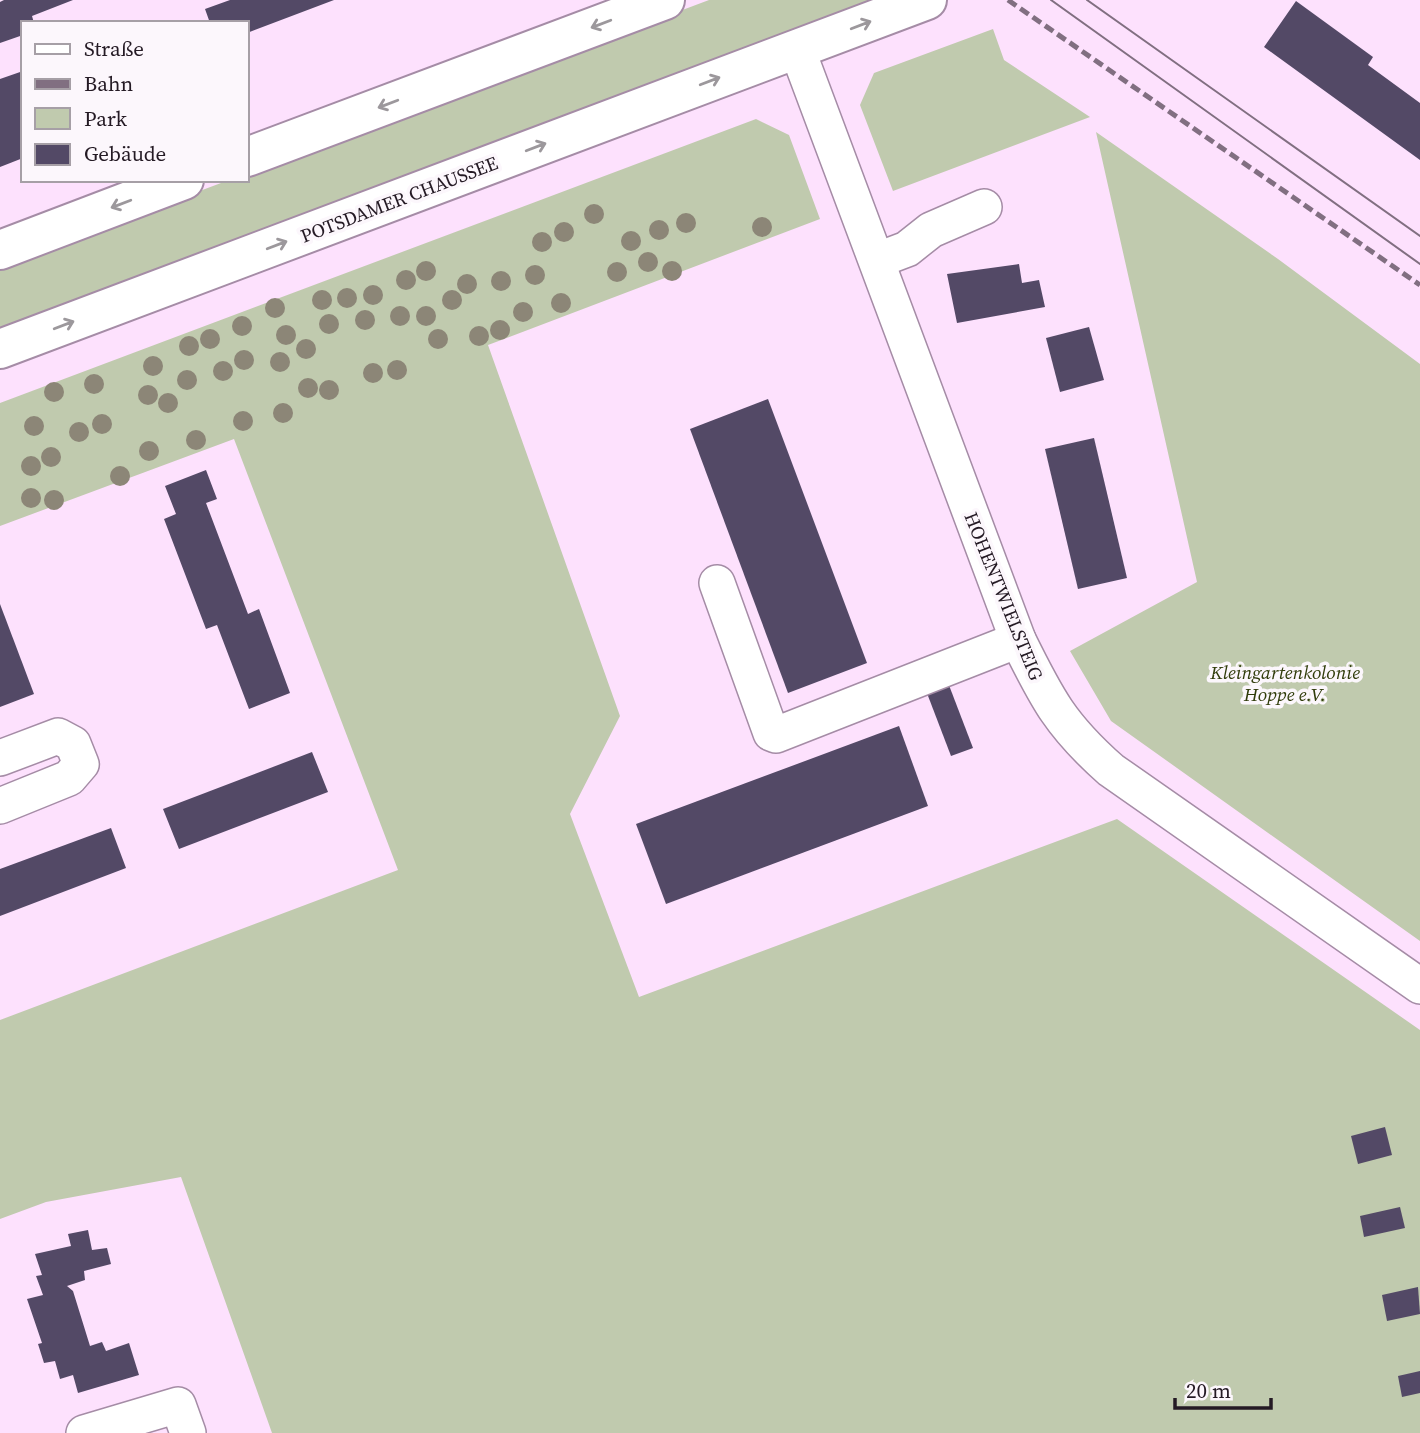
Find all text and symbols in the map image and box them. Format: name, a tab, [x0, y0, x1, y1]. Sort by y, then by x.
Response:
one-way arrow	[850, 17, 872, 30]
one-way arrow	[590, 19, 612, 31]
legend	[21, 21, 248, 182]
text: Straße	[84, 34, 144, 63]
text: Bahn	[84, 69, 134, 98]
one-way arrow	[698, 74, 720, 87]
one-way arrow	[377, 99, 399, 111]
text: Park	[84, 104, 128, 133]
text: Gebäude	[84, 139, 166, 168]
one-way arrow	[524, 140, 546, 152]
street label: POTSDAMER CHAUSSEE	[297, 149, 501, 249]
one-way arrow	[110, 199, 132, 212]
one-way arrow	[265, 237, 287, 250]
one-way arrow	[52, 317, 74, 330]
street label: HOHENTWIELSTEIG	[958, 508, 1050, 684]
park label: Kleingartenkolonie Hoppe e.V.	[1209, 659, 1360, 707]
scale bar	[1175, 1366, 1271, 1410]
text: 20 m	[1186, 1376, 1231, 1405]

